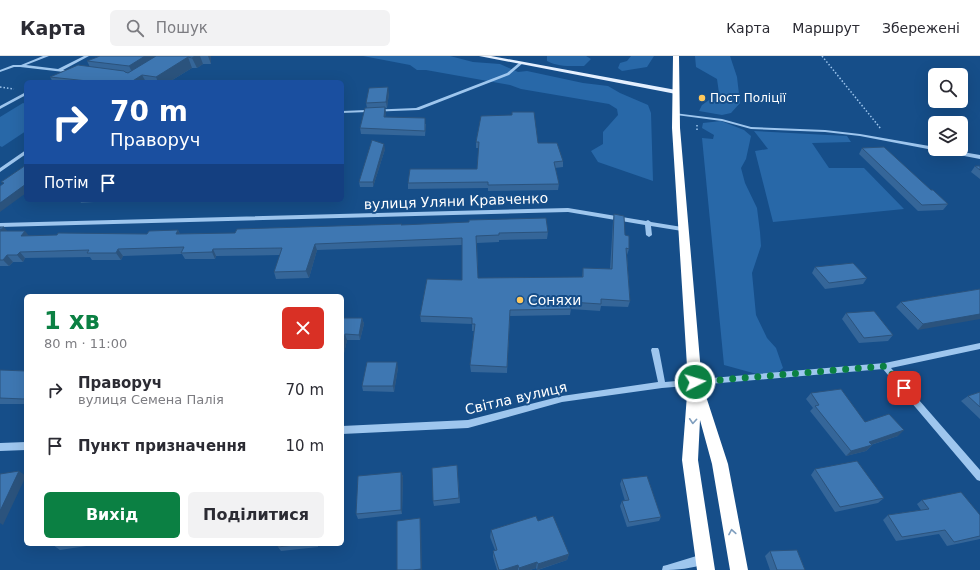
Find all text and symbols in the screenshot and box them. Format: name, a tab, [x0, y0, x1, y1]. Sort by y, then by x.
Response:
search box	[110, 10, 390, 46]
text: Карта	[20, 17, 86, 39]
icon: search	[124, 17, 146, 39]
text: Пошук	[156, 19, 208, 37]
text: Карта	[726, 20, 770, 36]
text: Маршрут	[792, 20, 860, 36]
text: Збережені	[882, 20, 960, 36]
map controls	[928, 68, 968, 156]
button: search	[928, 68, 968, 108]
place label: Пост Поліції	[710, 91, 787, 105]
marker: Пост Поліції	[697, 93, 707, 103]
text: 70 m	[110, 95, 188, 128]
icon: right	[44, 96, 96, 148]
button: layers	[928, 116, 968, 156]
text: Праворуч	[110, 129, 200, 150]
icon: arrive	[97, 172, 119, 194]
text: Потім	[44, 174, 89, 192]
street label: вулиця Уляни Кравченко	[364, 190, 548, 212]
place label: Соняхи	[528, 292, 581, 308]
marker: Соняхи	[515, 295, 525, 305]
text: 1 хв	[44, 307, 100, 335]
button: close	[282, 307, 324, 349]
text: 80 m · 11:00	[44, 336, 127, 351]
position arrow	[674, 361, 716, 403]
pin	[887, 371, 921, 405]
text: Праворуч	[78, 374, 162, 392]
icon: arrive	[893, 377, 915, 399]
street label: Світла вулиця	[463, 378, 569, 418]
icon: right	[44, 379, 66, 401]
text: 70 m	[286, 381, 324, 399]
text: вулиця Семена Палія	[78, 392, 224, 407]
one-way arrow	[688, 418, 697, 424]
icon: arrive	[44, 435, 66, 457]
text: Пункт призначення	[78, 437, 246, 455]
text: 10 m	[286, 437, 324, 455]
button: Вихід	[44, 492, 180, 538]
button: Поділитися	[188, 492, 324, 538]
one-way arrow	[729, 528, 737, 535]

